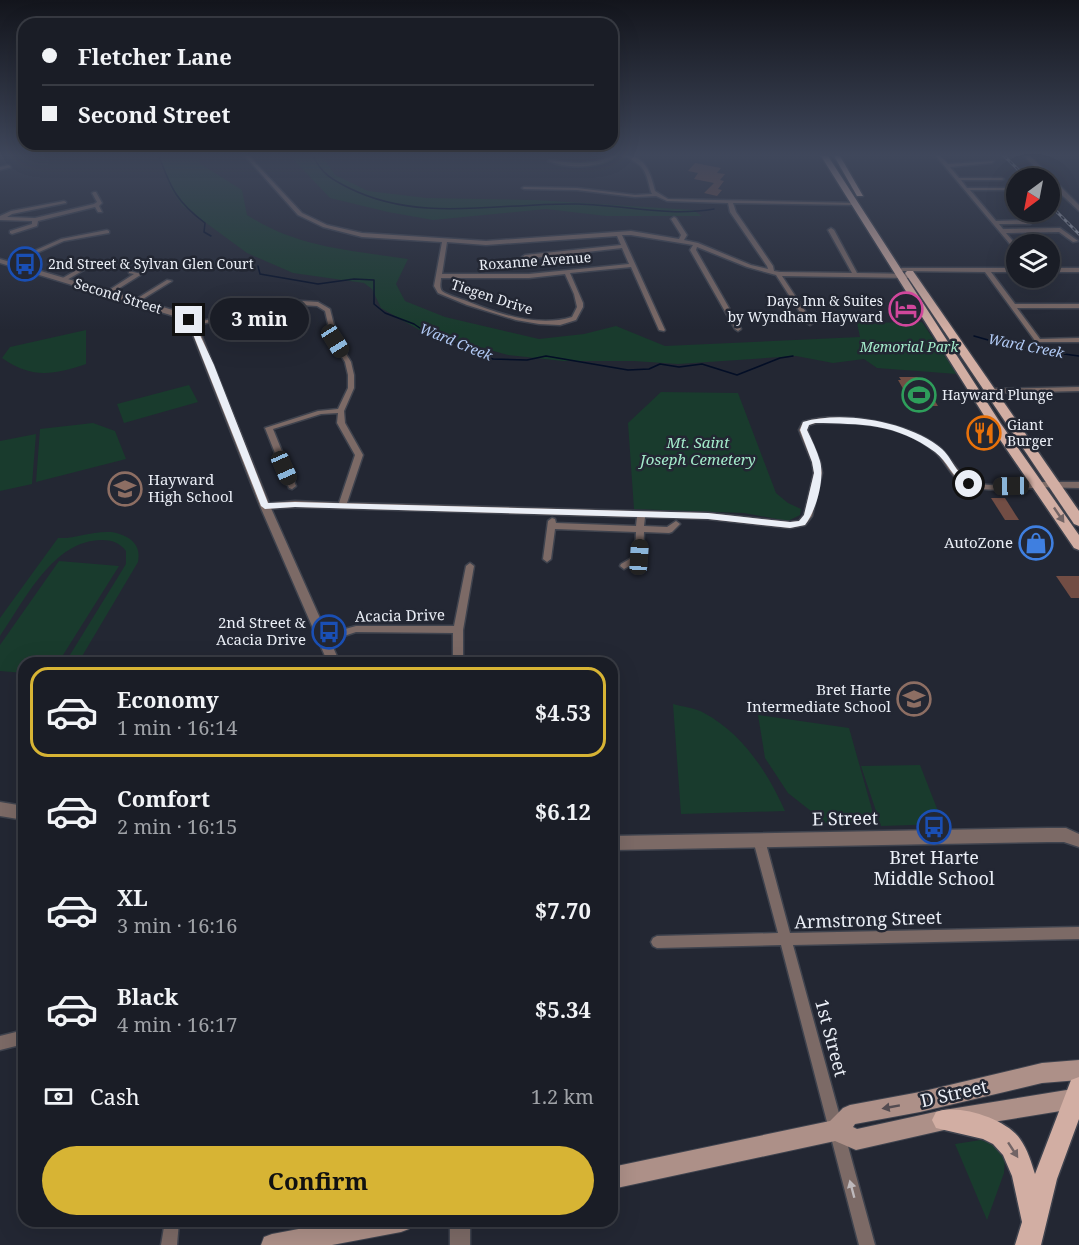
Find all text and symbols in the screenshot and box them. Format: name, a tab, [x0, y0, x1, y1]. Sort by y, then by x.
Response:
text: Fletcher Lane	[78, 41, 232, 71]
text: Second Street	[78, 99, 230, 129]
north arrow	[1006, 168, 1060, 222]
map controls	[1006, 168, 1060, 288]
button: layers	[1006, 234, 1060, 288]
bus stop icon: 2nd Street & Sylvan Glen Court	[7, 246, 43, 282]
street label: Roxanne Avenue	[478, 247, 592, 274]
place label: 2nd Street & Sylvan Glen Court	[48, 254, 254, 273]
street label: Second Street	[72, 273, 164, 318]
street label: Tiegen Drive	[449, 274, 536, 319]
place label: Days Inn & Suites by Wyndham Hayward	[728, 291, 883, 326]
hotel icon: Days Inn & Suites by Wyndham Hayward	[888, 291, 924, 327]
callout: 3 min	[210, 299, 309, 341]
text: 3 min	[231, 305, 288, 332]
route end	[175, 306, 202, 333]
water label: Ward Creek	[417, 318, 496, 365]
car	[318, 321, 352, 361]
water label: Ward Creek	[987, 329, 1067, 362]
park label: Memorial Park	[859, 337, 959, 356]
sports icon: Hayward Plunge	[901, 377, 937, 413]
place label: Hayward Plunge	[942, 385, 1053, 404]
restaurant icon: Giant Burger	[966, 415, 1002, 451]
place label: Giant Burger	[1007, 415, 1054, 450]
park label: Mt. Saint Joseph Cemetery	[637, 432, 756, 469]
car	[268, 448, 300, 488]
place label: Hayward High School	[148, 469, 234, 506]
route start	[955, 470, 982, 497]
school or university icon: Hayward High School	[107, 471, 143, 507]
car	[993, 477, 1029, 495]
one-way arrow	[1053, 506, 1065, 522]
shop icon: AutoZone	[1018, 525, 1054, 561]
place label: AutoZone	[944, 532, 1013, 552]
car	[629, 538, 649, 576]
street label: Acacia Drive	[355, 604, 445, 626]
place label: 2nd Street & Acacia Drive	[216, 612, 306, 649]
bus stop icon: 2nd Street & Acacia Drive	[311, 614, 347, 650]
place label: Bret Harte Intermediate School	[747, 679, 891, 716]
school or university icon: Bret Harte Intermediate School	[896, 681, 932, 717]
text: Economy	[117, 684, 219, 714]
icon: car	[45, 685, 99, 739]
text: $4.53	[535, 697, 591, 727]
text: 1 min · 16:14	[117, 714, 237, 741]
text: Comfort	[117, 783, 210, 813]
icon: car	[45, 784, 99, 838]
text: $6.12	[535, 796, 591, 826]
street label: E Street	[812, 805, 878, 831]
bus stop icon: Bret Harte Middle School	[916, 809, 952, 845]
text: 2 min · 16:15	[117, 813, 237, 840]
place label: Bret Harte Middle School	[873, 845, 995, 890]
text: XL	[117, 882, 148, 912]
icon: car	[45, 883, 99, 937]
text: $7.70	[535, 895, 591, 925]
street label: Armstrong Street	[794, 904, 942, 934]
text: 3 min · 16:16	[117, 912, 237, 939]
text: Black	[117, 981, 178, 1011]
icon: car	[45, 982, 99, 1036]
text: $5.34	[535, 994, 591, 1024]
street label: 1st Street	[810, 996, 854, 1079]
text: 4 min · 16:17	[117, 1011, 237, 1038]
street label: D Street	[918, 1074, 990, 1112]
icon: cash	[42, 1080, 75, 1113]
text: Cash	[90, 1081, 140, 1111]
text: 1.2 km	[531, 1083, 594, 1110]
one-way arrow	[882, 1103, 901, 1112]
one-way arrow	[1008, 1142, 1019, 1159]
button: Confirm	[42, 1146, 594, 1215]
one-way arrow	[846, 1179, 856, 1198]

